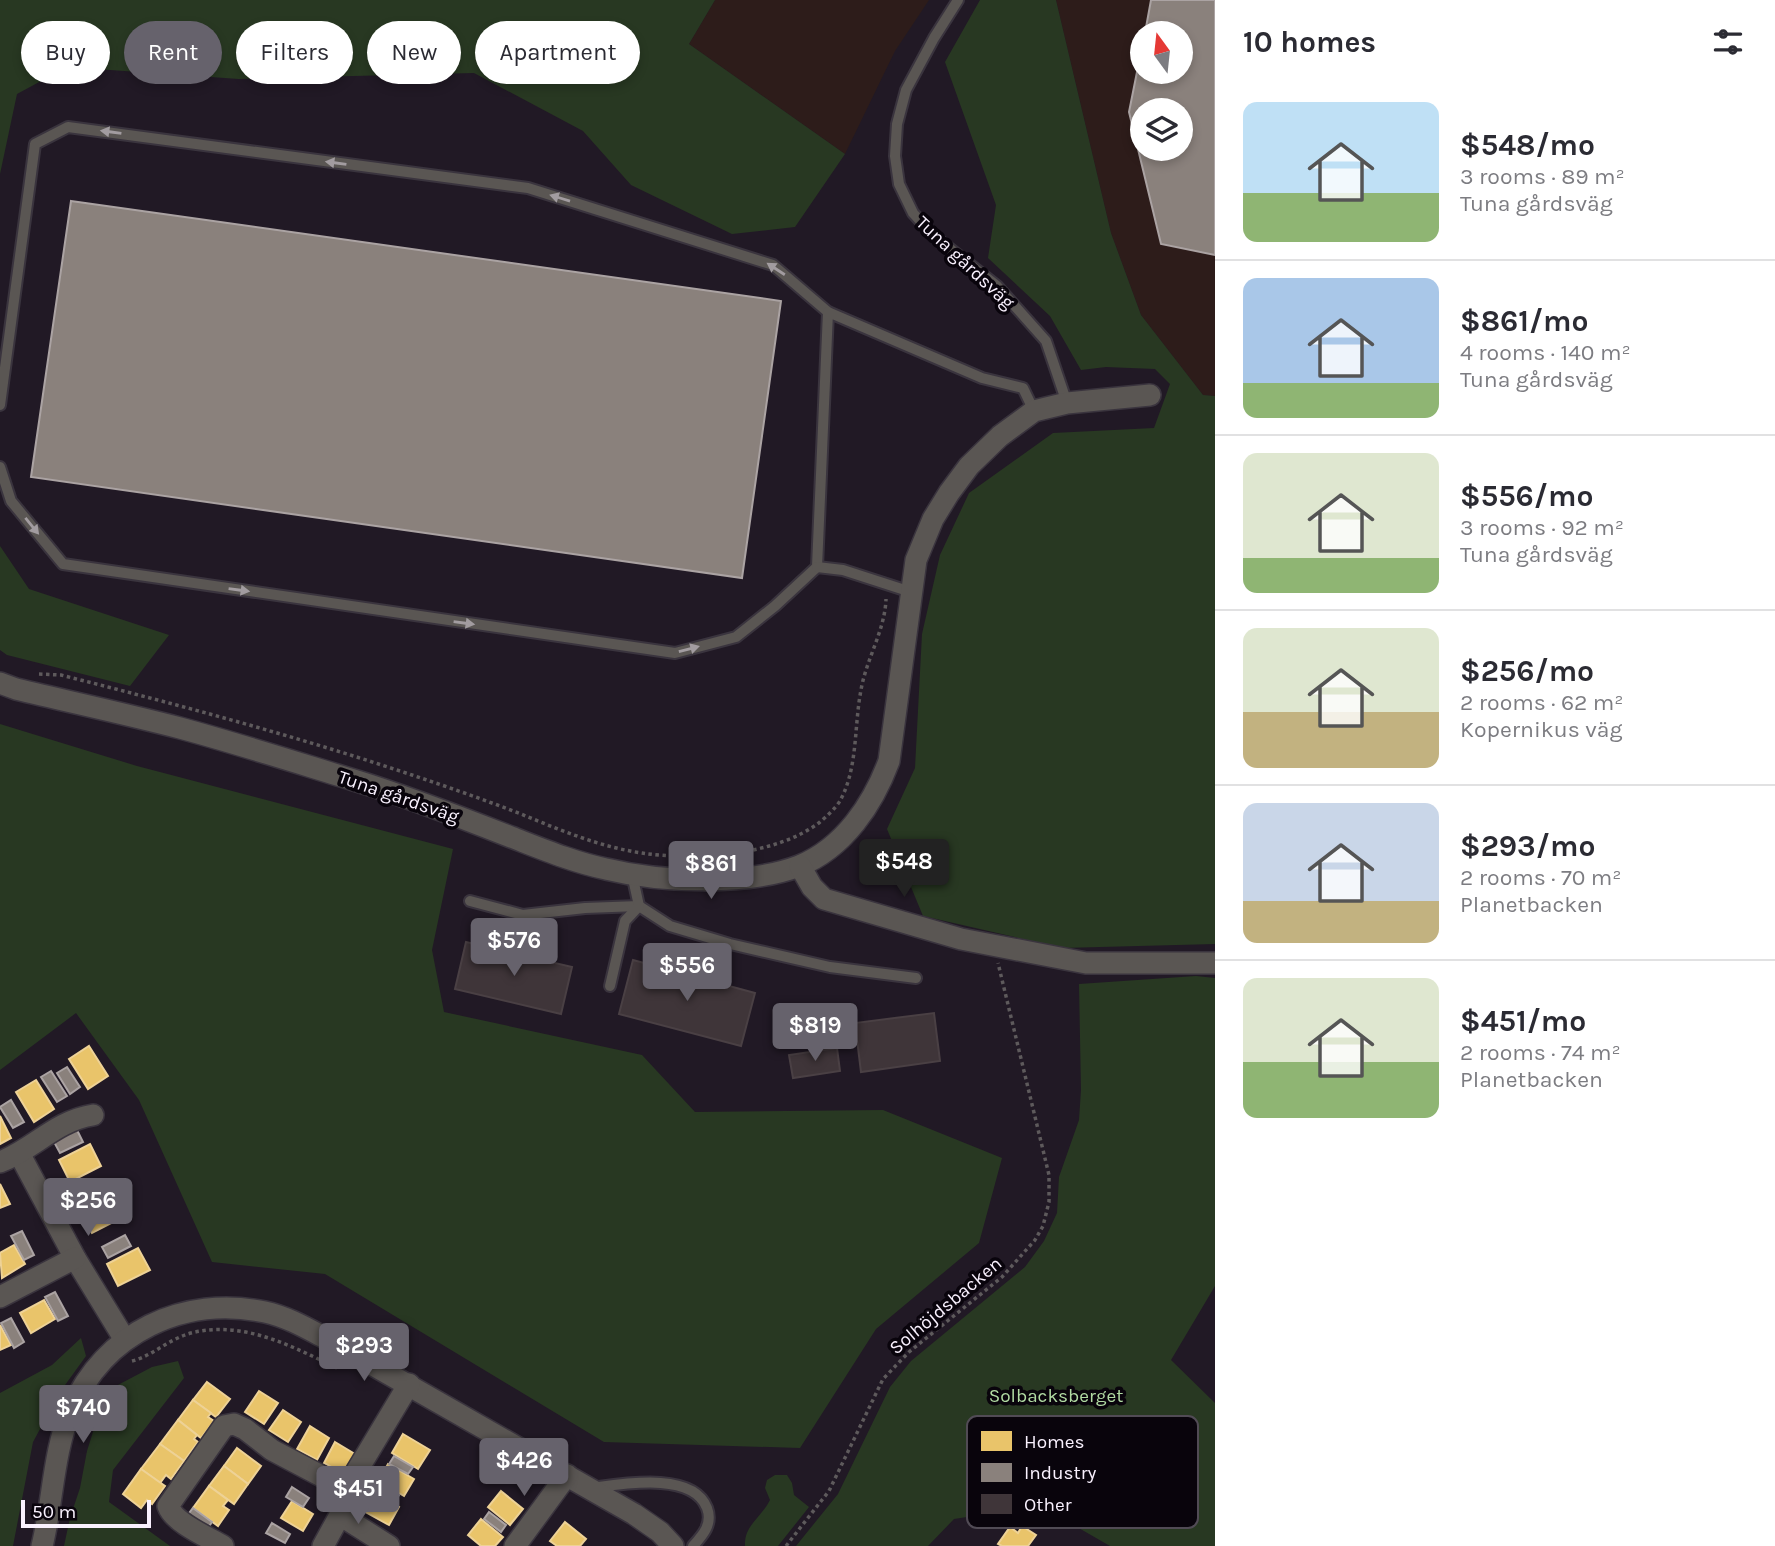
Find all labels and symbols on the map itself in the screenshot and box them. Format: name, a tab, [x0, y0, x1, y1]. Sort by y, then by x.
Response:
north arrow	[1130, 21, 1194, 84]
one-way arrow	[99, 127, 121, 138]
one-way arrow	[325, 157, 347, 168]
one-way arrow	[550, 193, 571, 203]
street label: Tuna gårdsväg	[912, 212, 1019, 314]
one-way arrow	[766, 263, 786, 276]
one-way arrow	[24, 516, 39, 534]
one-way arrow	[228, 585, 250, 596]
one-way arrow	[453, 617, 475, 628]
one-way arrow	[679, 644, 700, 654]
street label: Tuna gårdsväg	[335, 766, 462, 828]
pin: $548	[863, 839, 945, 899]
pin: $861	[670, 842, 752, 901]
pin: $576	[473, 918, 555, 978]
pin: $556	[646, 944, 728, 1003]
pin: $819	[774, 1004, 856, 1063]
pin: $256	[47, 1178, 129, 1238]
street label: Solhöjdsbacken	[885, 1252, 1006, 1359]
pin: $293	[323, 1324, 405, 1383]
park label: Solbacksberget	[989, 1385, 1123, 1407]
pin: $740	[42, 1386, 124, 1445]
legend	[967, 1416, 1198, 1528]
text: Homes	[1024, 1431, 1085, 1453]
pin: $426	[483, 1438, 565, 1498]
text: Industry	[1024, 1462, 1097, 1484]
pin: $451	[317, 1466, 399, 1526]
text: Other	[1024, 1494, 1072, 1516]
scale bar	[21, 1497, 150, 1529]

